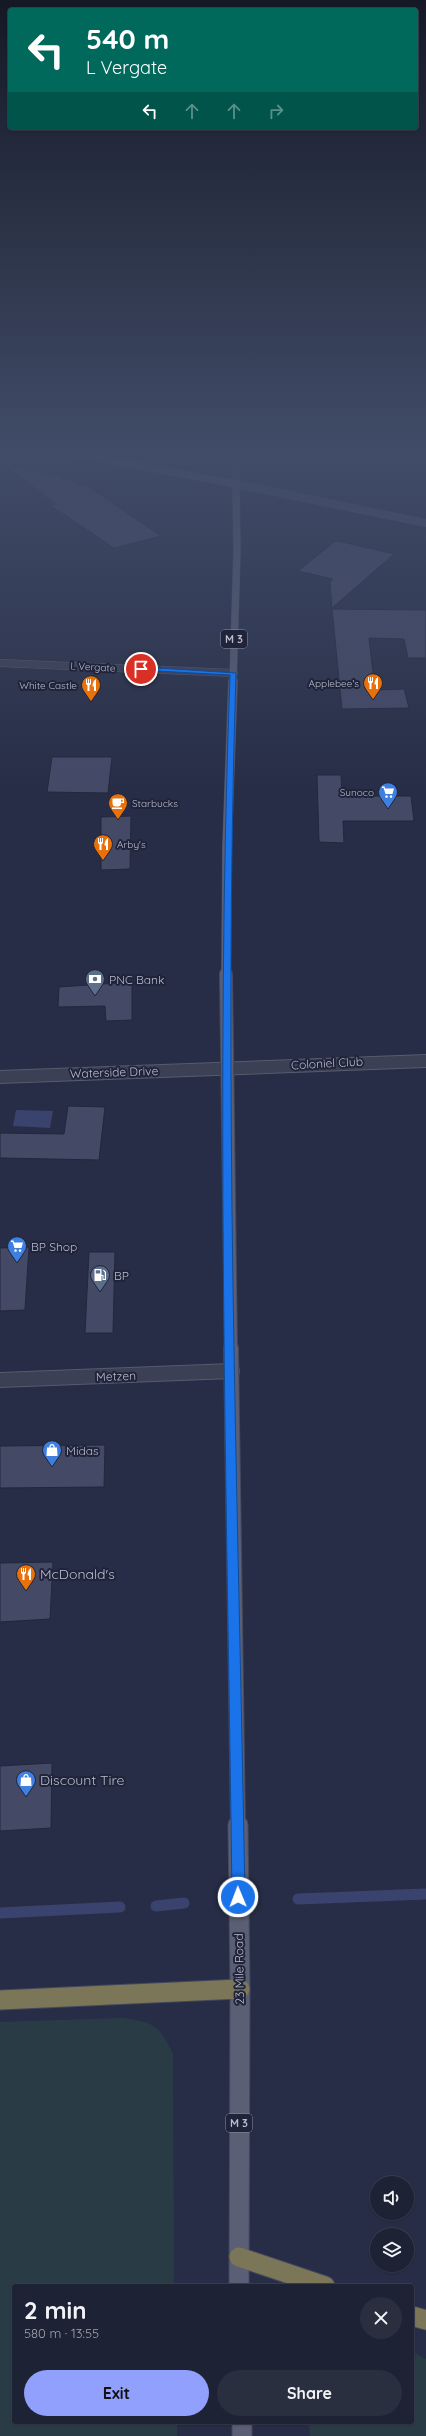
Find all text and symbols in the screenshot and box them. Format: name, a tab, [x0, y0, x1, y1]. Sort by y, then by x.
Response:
text: 540 m	[86, 21, 169, 56]
icon: left	[20, 24, 72, 76]
text: L Vergate	[86, 56, 167, 79]
icon: left	[139, 100, 161, 122]
icon: ahead	[181, 100, 203, 122]
icon: ahead	[223, 100, 245, 122]
icon: right	[265, 100, 287, 122]
road number: M 3	[221, 630, 247, 648]
pin	[124, 652, 158, 686]
icon: arrive	[130, 658, 152, 680]
street label: L Vergate	[70, 659, 116, 675]
restaurant icon: Applebee's	[362, 672, 384, 700]
restaurant icon: White Castle	[80, 674, 102, 702]
place label: Applebee's	[309, 677, 359, 690]
place label: White Castle	[19, 679, 77, 692]
supermarket icon: Sunoco	[377, 781, 399, 809]
place label: Sunoco	[340, 786, 374, 799]
cafe icon: Starbucks	[107, 792, 129, 820]
place label: Starbucks	[132, 797, 178, 810]
restaurant icon: Arby's	[92, 833, 114, 861]
place label: Arby's	[117, 838, 146, 851]
bank icon: PNC Bank	[84, 968, 106, 996]
place label: PNC Bank	[109, 972, 164, 987]
street label: Coloniel Club	[291, 1054, 363, 1072]
street label: Waterside Drive	[69, 1063, 159, 1081]
supermarket icon: BP Shop	[6, 1235, 28, 1263]
place label: BP Shop	[31, 1239, 77, 1254]
fuel station icon: BP	[89, 1264, 111, 1292]
place label: BP	[114, 1268, 129, 1283]
street label: Metzen	[96, 1368, 136, 1384]
shop icon: Midas	[41, 1439, 63, 1467]
place label: Midas	[66, 1443, 99, 1458]
restaurant icon: McDonald's	[15, 1563, 37, 1591]
place label: McDonald's	[40, 1565, 115, 1583]
shop icon: Discount Tire	[15, 1769, 37, 1797]
place label: Discount Tire	[40, 1771, 124, 1789]
position arrow	[217, 1876, 259, 1918]
street label: 23 Mile Road	[231, 1933, 247, 2005]
road number: M 3	[226, 2114, 252, 2132]
map controls	[370, 2176, 414, 2272]
button: sound	[370, 2176, 414, 2220]
button: layers	[370, 2228, 414, 2272]
text: 2 min	[24, 2295, 86, 2325]
button: close	[360, 2297, 402, 2339]
text: 580 m · 13:55	[24, 2325, 99, 2341]
button: Exit	[24, 2370, 209, 2416]
button: Share	[217, 2370, 402, 2416]

